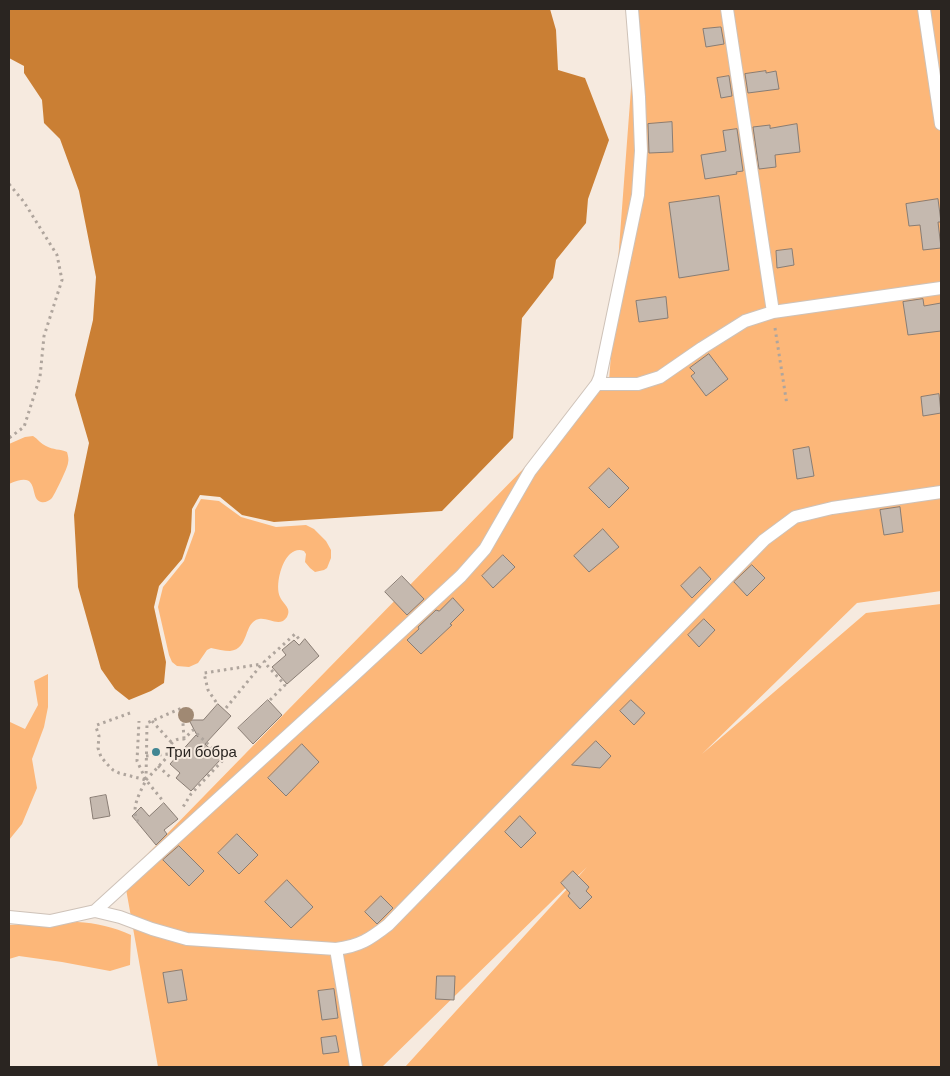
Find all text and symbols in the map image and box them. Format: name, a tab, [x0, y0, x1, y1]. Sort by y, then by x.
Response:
place label: Три бобра	[166, 743, 237, 761]
marker: Три бобра	[150, 746, 162, 758]

